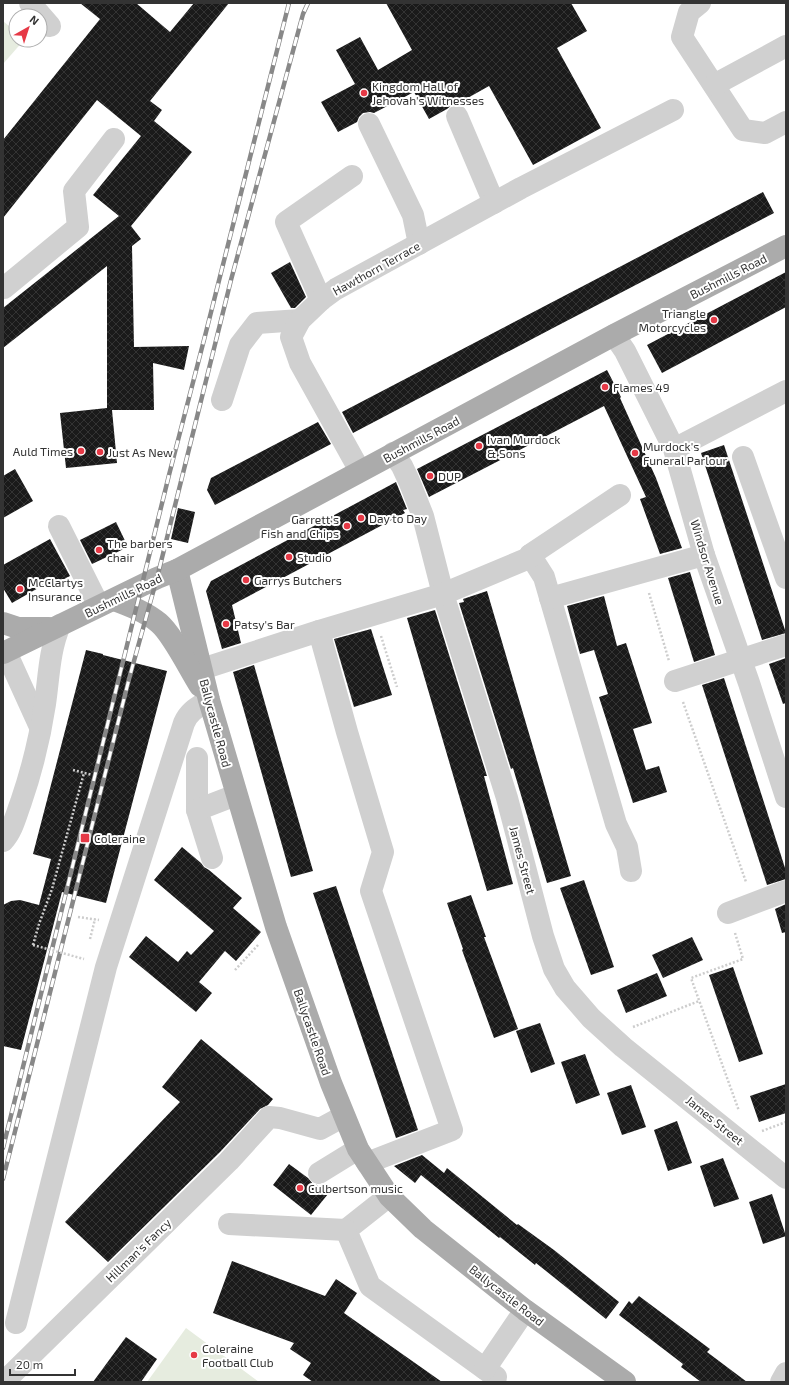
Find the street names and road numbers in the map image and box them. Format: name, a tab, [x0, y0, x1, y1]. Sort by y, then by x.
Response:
street label: Hawthorn Terrace	[330, 238, 422, 298]
street label: Bushmills Road	[687, 251, 769, 301]
street label: Bushmills Road	[380, 413, 462, 465]
street label: Windsor Avenue	[688, 518, 728, 606]
street label: Bushmills Road	[82, 570, 164, 620]
street label: Ballycastle Road	[198, 677, 234, 769]
street label: James Street	[507, 825, 539, 896]
street label: Ballycastle Road	[292, 987, 334, 1077]
street label: James Street	[683, 1093, 747, 1148]
street label: Hillman's Fancy	[102, 1215, 174, 1285]
street label: Ballycastle Road	[467, 1262, 547, 1328]

